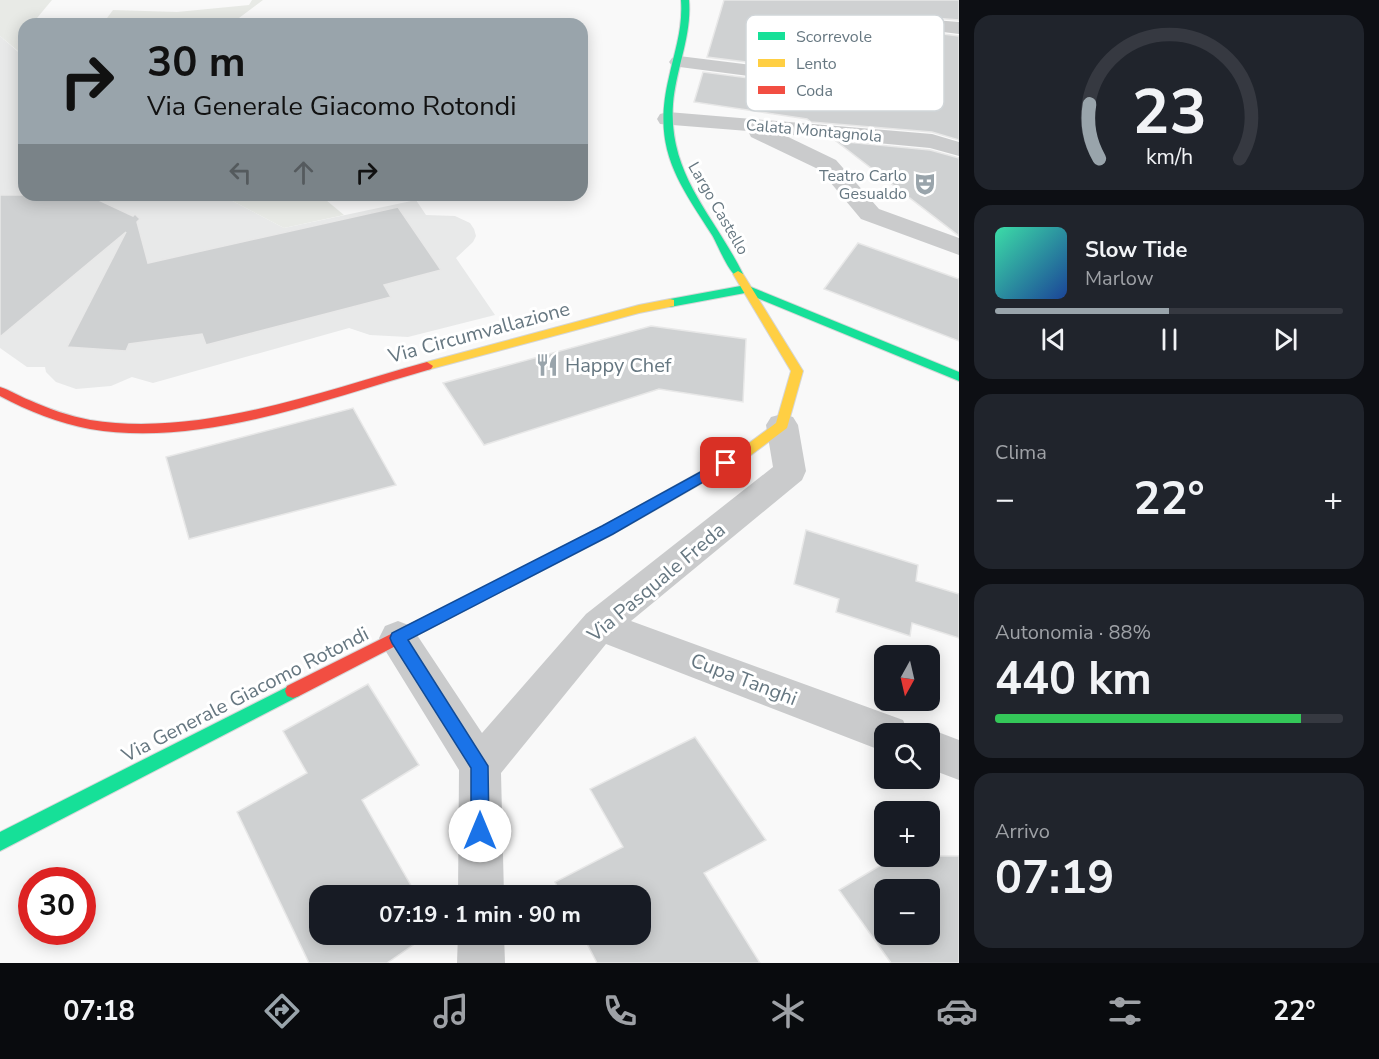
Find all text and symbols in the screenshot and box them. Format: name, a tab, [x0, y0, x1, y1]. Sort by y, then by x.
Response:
legend	[746, 15, 944, 111]
text: Scorrevole	[796, 26, 872, 48]
text: 30 m	[147, 34, 246, 91]
icon: right	[48, 42, 126, 120]
text: Lento	[796, 53, 837, 75]
text: 23	[1132, 70, 1206, 155]
text: Coda	[796, 80, 833, 102]
text: Via Generale Giacomo Rotondi	[147, 88, 517, 125]
street label: Calata Montagnola	[745, 114, 883, 148]
text: km/h	[1145, 143, 1193, 173]
icon: left	[224, 156, 257, 189]
icon: ahead	[287, 156, 320, 189]
icon: right	[350, 156, 383, 189]
street label: Largo Castello	[683, 158, 754, 259]
place label: Teatro Carlo Gesualdo	[819, 165, 907, 205]
theatre icon: Teatro Carlo Gesualdo	[912, 171, 938, 197]
text: Slow Tide	[1085, 235, 1187, 265]
text: Marlow	[1085, 265, 1153, 292]
street label: Via Circumvallazione	[384, 295, 573, 370]
icon: previous	[1037, 323, 1070, 356]
icon: pause	[1153, 323, 1186, 356]
icon: next	[1269, 323, 1302, 356]
restaurant icon: Happy Chef	[534, 352, 560, 378]
place label: Happy Chef	[565, 352, 672, 379]
pin	[700, 437, 751, 488]
text: Clima	[995, 439, 1047, 466]
icon: arrive	[709, 446, 742, 479]
text: 22°	[1133, 469, 1205, 530]
text: −	[995, 477, 1015, 522]
text: +	[1323, 477, 1343, 522]
street label: Via Pasquale Freda	[581, 517, 731, 649]
text: Autonomia · 88%	[995, 619, 1151, 646]
street label: Via Generale Giacomo Rotondi	[116, 620, 373, 769]
north arrow	[874, 645, 940, 711]
map controls	[874, 645, 940, 945]
street label: Cupa Tanghi	[687, 647, 801, 712]
text: 440 km	[995, 649, 1152, 710]
button: search	[874, 723, 940, 789]
position arrow	[448, 799, 512, 863]
button: +	[874, 801, 940, 867]
text: Arrivo	[995, 818, 1050, 845]
text: 07:19	[995, 848, 1114, 909]
speed limit sign: 30	[18, 867, 96, 945]
button: −	[874, 879, 940, 945]
text: 07:19 · 1 min · 90 m	[379, 900, 581, 930]
icon: directions	[261, 990, 303, 1032]
icon: music	[430, 990, 472, 1032]
icon: phone	[599, 990, 641, 1032]
icon: climate	[767, 990, 809, 1032]
icon: car	[936, 990, 978, 1032]
icon: filters	[1104, 990, 1146, 1032]
text: 07:18	[63, 993, 135, 1030]
text: 22°	[1273, 993, 1316, 1030]

